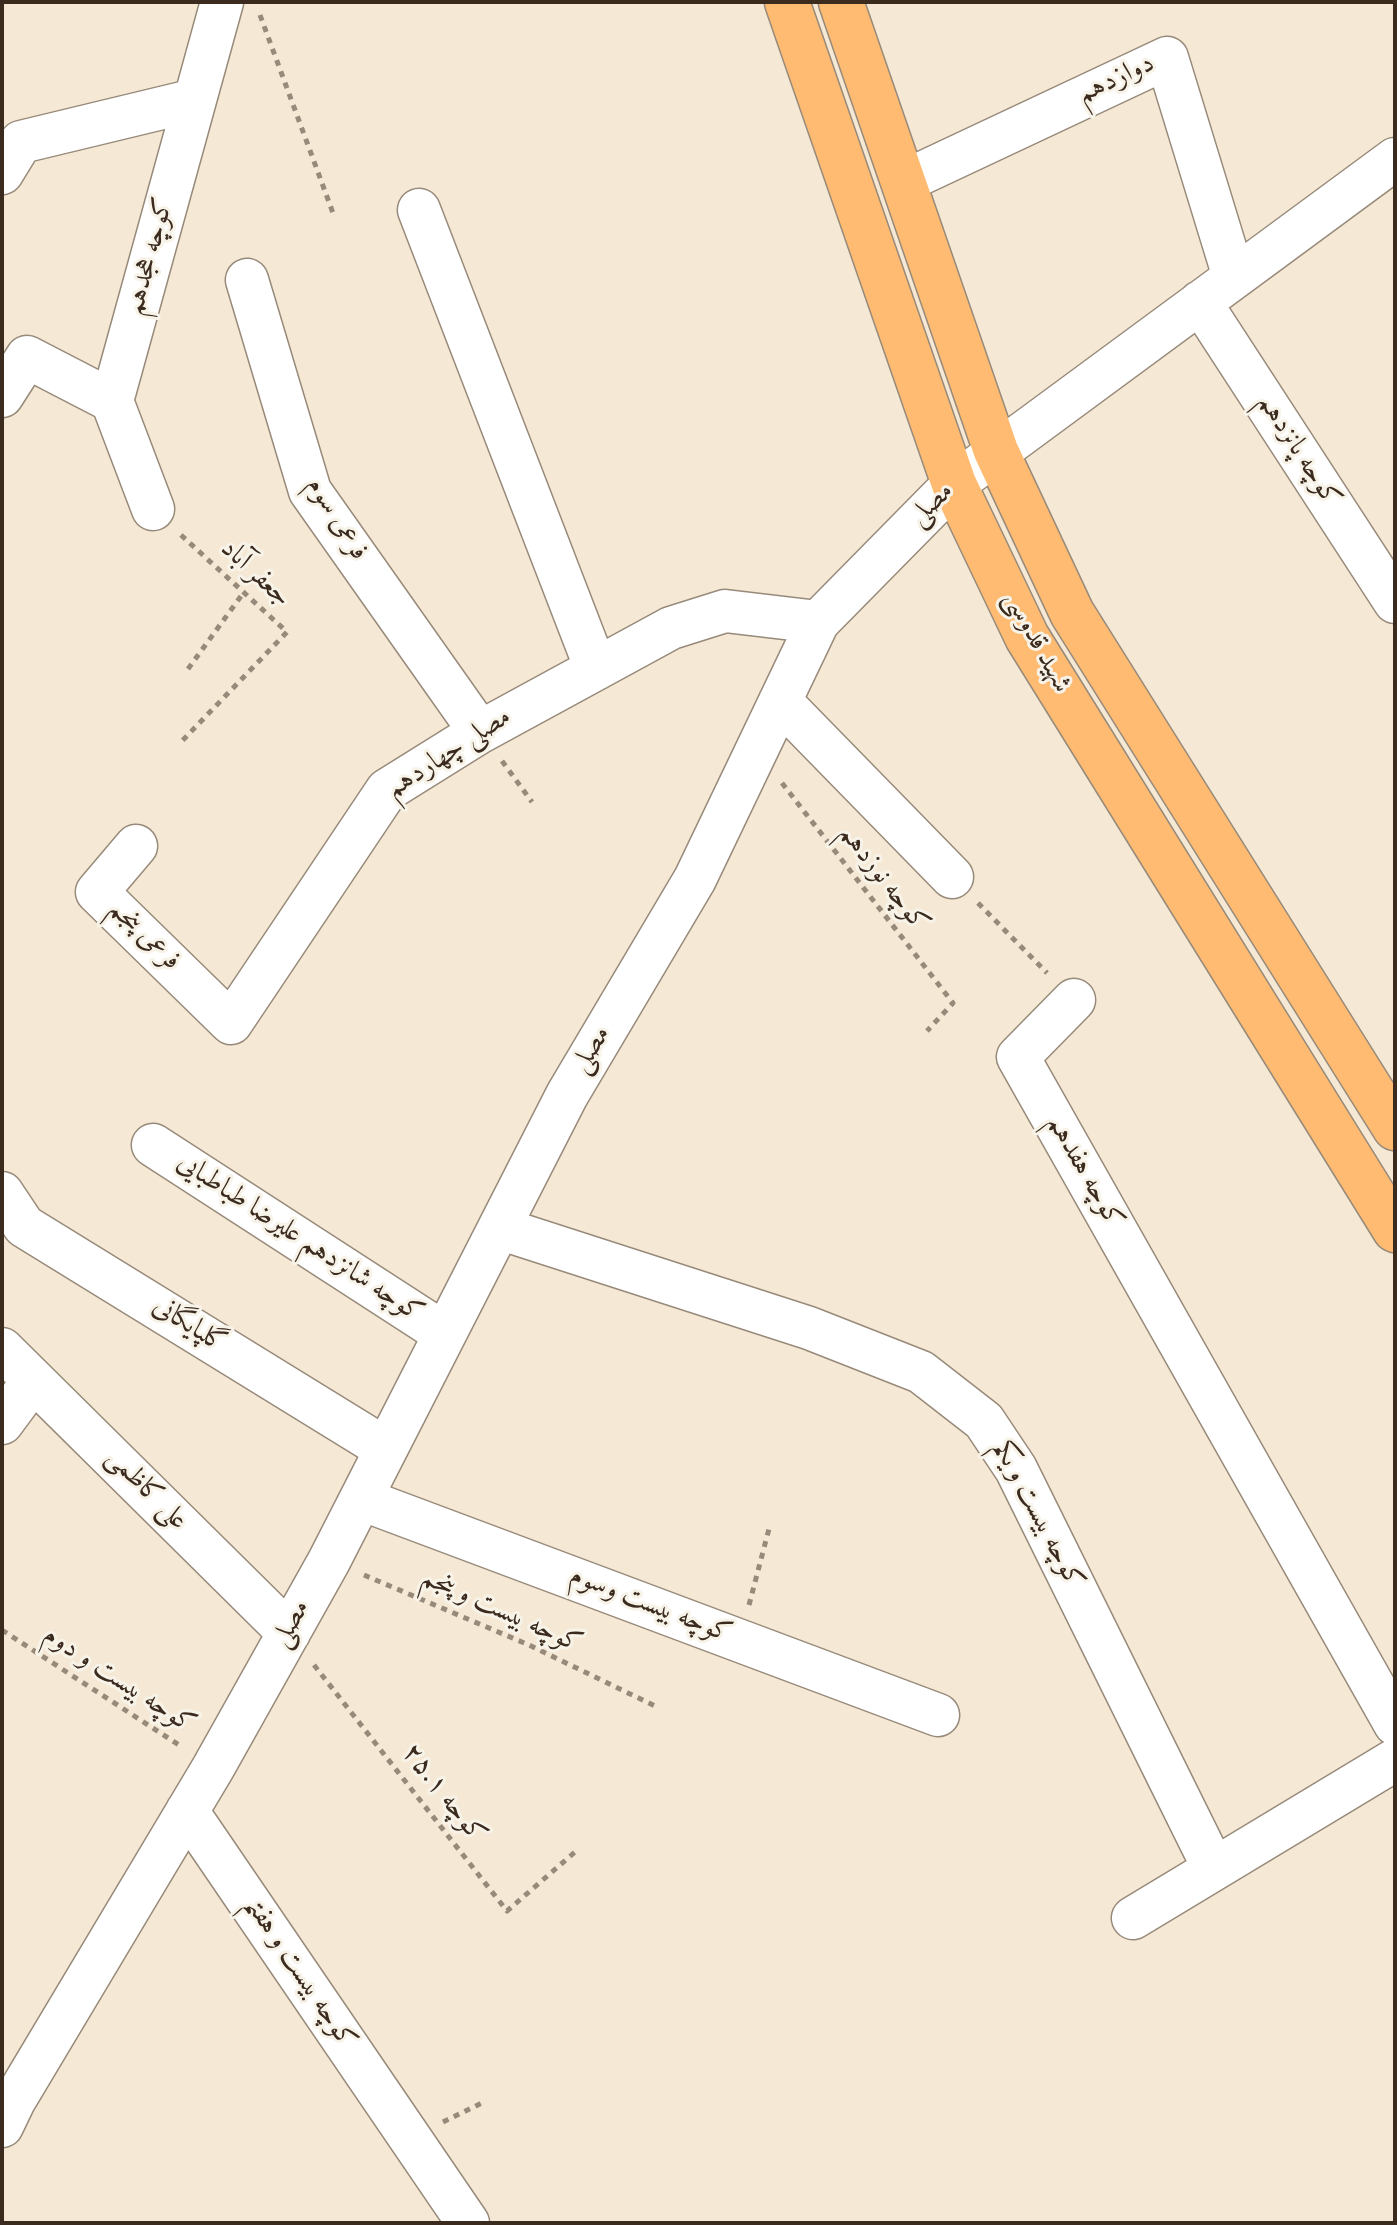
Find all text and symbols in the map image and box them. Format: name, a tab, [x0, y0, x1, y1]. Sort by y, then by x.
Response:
street label: دوازدهم	[1073, 49, 1161, 113]
street label: کوچه هجدهم	[120, 195, 184, 319]
street label: کوچه پانزدهم	[1248, 389, 1346, 515]
street label: فرعی سوم	[296, 472, 374, 568]
street label: مصلی	[904, 477, 962, 535]
street label: جعفر آباد	[211, 534, 297, 616]
street label: شهید قدوسی	[993, 586, 1077, 700]
street label: مصلی چهاردهم	[381, 702, 519, 808]
street label: کوچه نوزدهم	[829, 819, 935, 941]
street label: فرعی پنجم	[100, 895, 186, 979]
street label: مصلی	[566, 1021, 620, 1081]
street label: کوچه هفدهم	[1037, 1110, 1129, 1236]
street label: کوچه شانزدهم علیرضا طباطبایی	[169, 1148, 429, 1332]
street label: گلپایگانی	[145, 1291, 231, 1363]
street label: کوچه بیست و یکم	[983, 1436, 1089, 1596]
street label: علی کاظمی	[97, 1443, 193, 1539]
street label: کوچه بیست وسوم	[564, 1561, 736, 1653]
street label: کوچه بیست و پنجم	[415, 1563, 587, 1663]
street label: مصلی	[266, 1595, 320, 1655]
street label: کوچه بیست و دوم	[35, 1620, 201, 1744]
street label: کوچه ۲۵.۱	[392, 1738, 492, 1852]
street label: کوچه بیست و هفتم	[234, 1891, 362, 2057]

